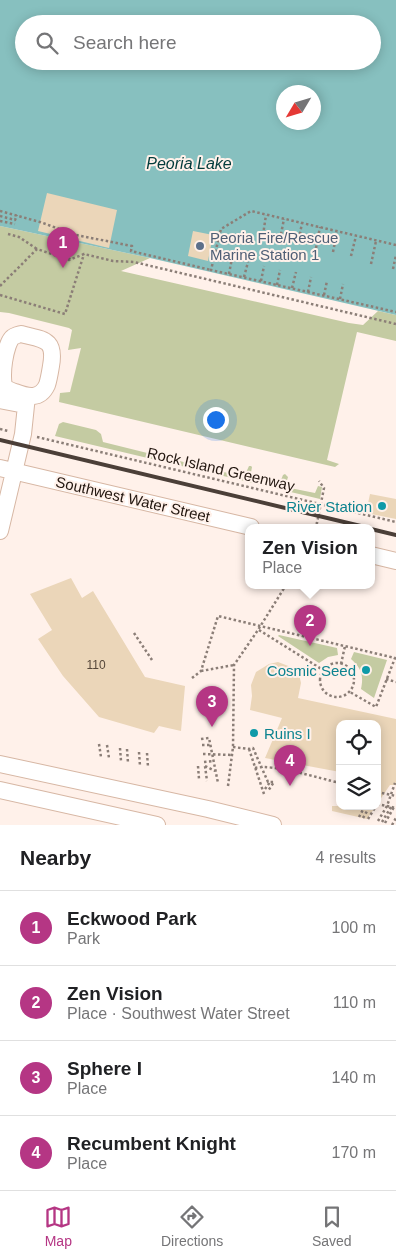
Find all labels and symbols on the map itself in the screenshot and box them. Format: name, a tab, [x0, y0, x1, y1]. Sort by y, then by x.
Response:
north arrow	[276, 85, 321, 130]
water label: Peoria Lake	[146, 155, 232, 172]
pin: 1	[47, 227, 79, 268]
place label: Peoria Fire/Rescue Marine Station 1	[210, 229, 338, 263]
marker: Peoria Fire/Rescue Marine Station 1	[194, 240, 206, 252]
your location	[203, 407, 229, 433]
street label: Rock Island Greenway	[146, 444, 297, 494]
street label: Southwest Water Street	[54, 473, 213, 525]
place label: River Station	[286, 498, 372, 515]
marker: River Station	[376, 500, 388, 512]
pin: 2	[294, 605, 326, 646]
house number: 110	[86, 658, 106, 672]
place label: Cosmic Seed	[267, 662, 356, 679]
marker: Cosmic Seed	[360, 664, 372, 676]
pin: 3	[196, 686, 228, 727]
place label: Ruins I	[264, 725, 311, 742]
marker: Ruins I	[248, 727, 260, 739]
pin: 4	[274, 745, 306, 786]

